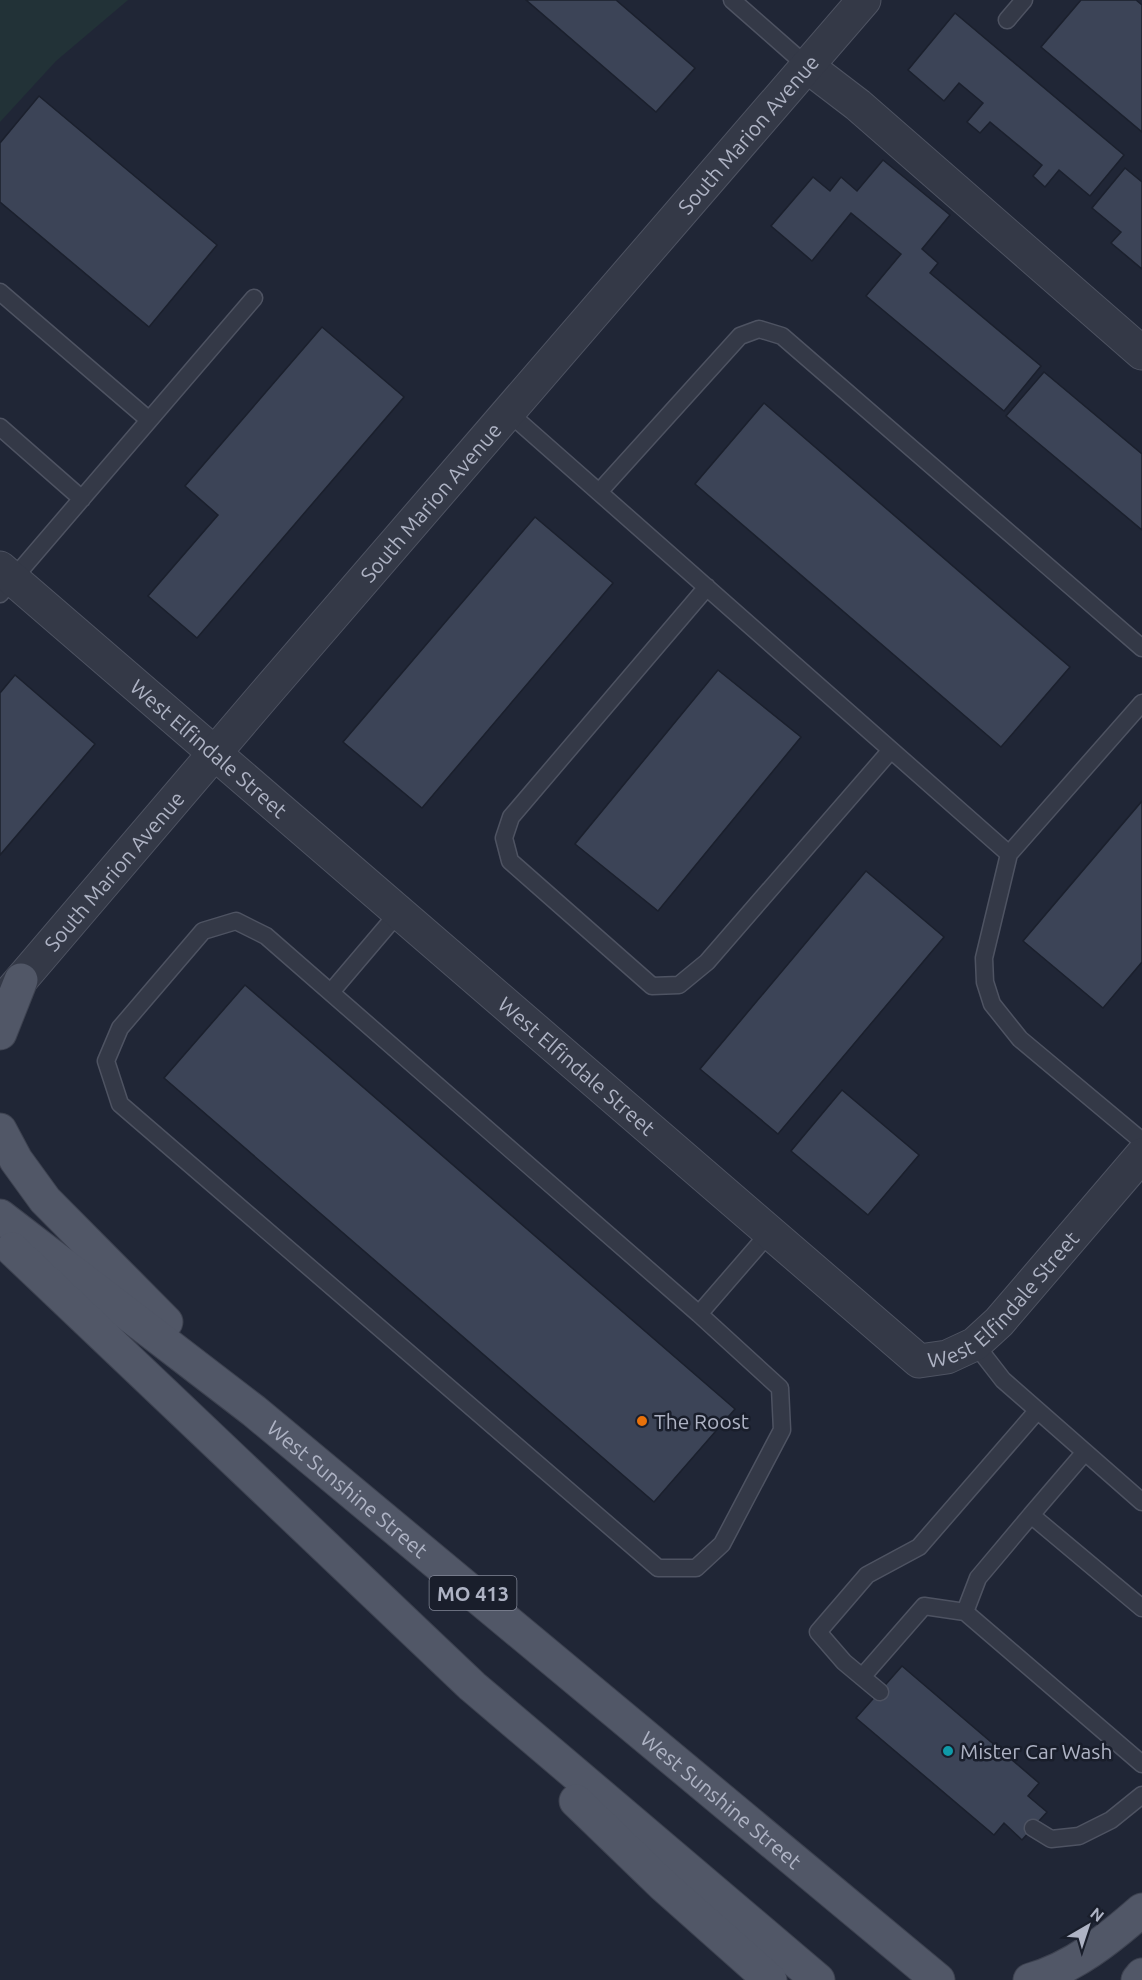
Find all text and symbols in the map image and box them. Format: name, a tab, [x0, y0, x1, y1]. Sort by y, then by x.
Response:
street label: South Marion Avenue	[673, 50, 823, 219]
street label: South Marion Avenue	[355, 418, 506, 587]
street label: West Elfindale Street	[126, 674, 292, 822]
street label: South Marion Avenue	[39, 786, 189, 956]
street label: West Elfindale Street	[494, 992, 660, 1140]
street label: West Elfindale Street	[926, 1226, 1084, 1372]
place label: The Roost	[654, 1409, 749, 1433]
marker: The Roost	[635, 1414, 649, 1428]
street label: West Sunshine Street	[263, 1415, 433, 1562]
road number: MO 413	[430, 1576, 516, 1610]
street label: West Sunshine Street	[636, 1726, 806, 1873]
place label: Mister Car Wash	[960, 1739, 1112, 1763]
marker: Mister Car Wash	[941, 1744, 955, 1758]
north arrow	[1058, 1896, 1118, 1956]
text: N	[1087, 1904, 1108, 1925]

